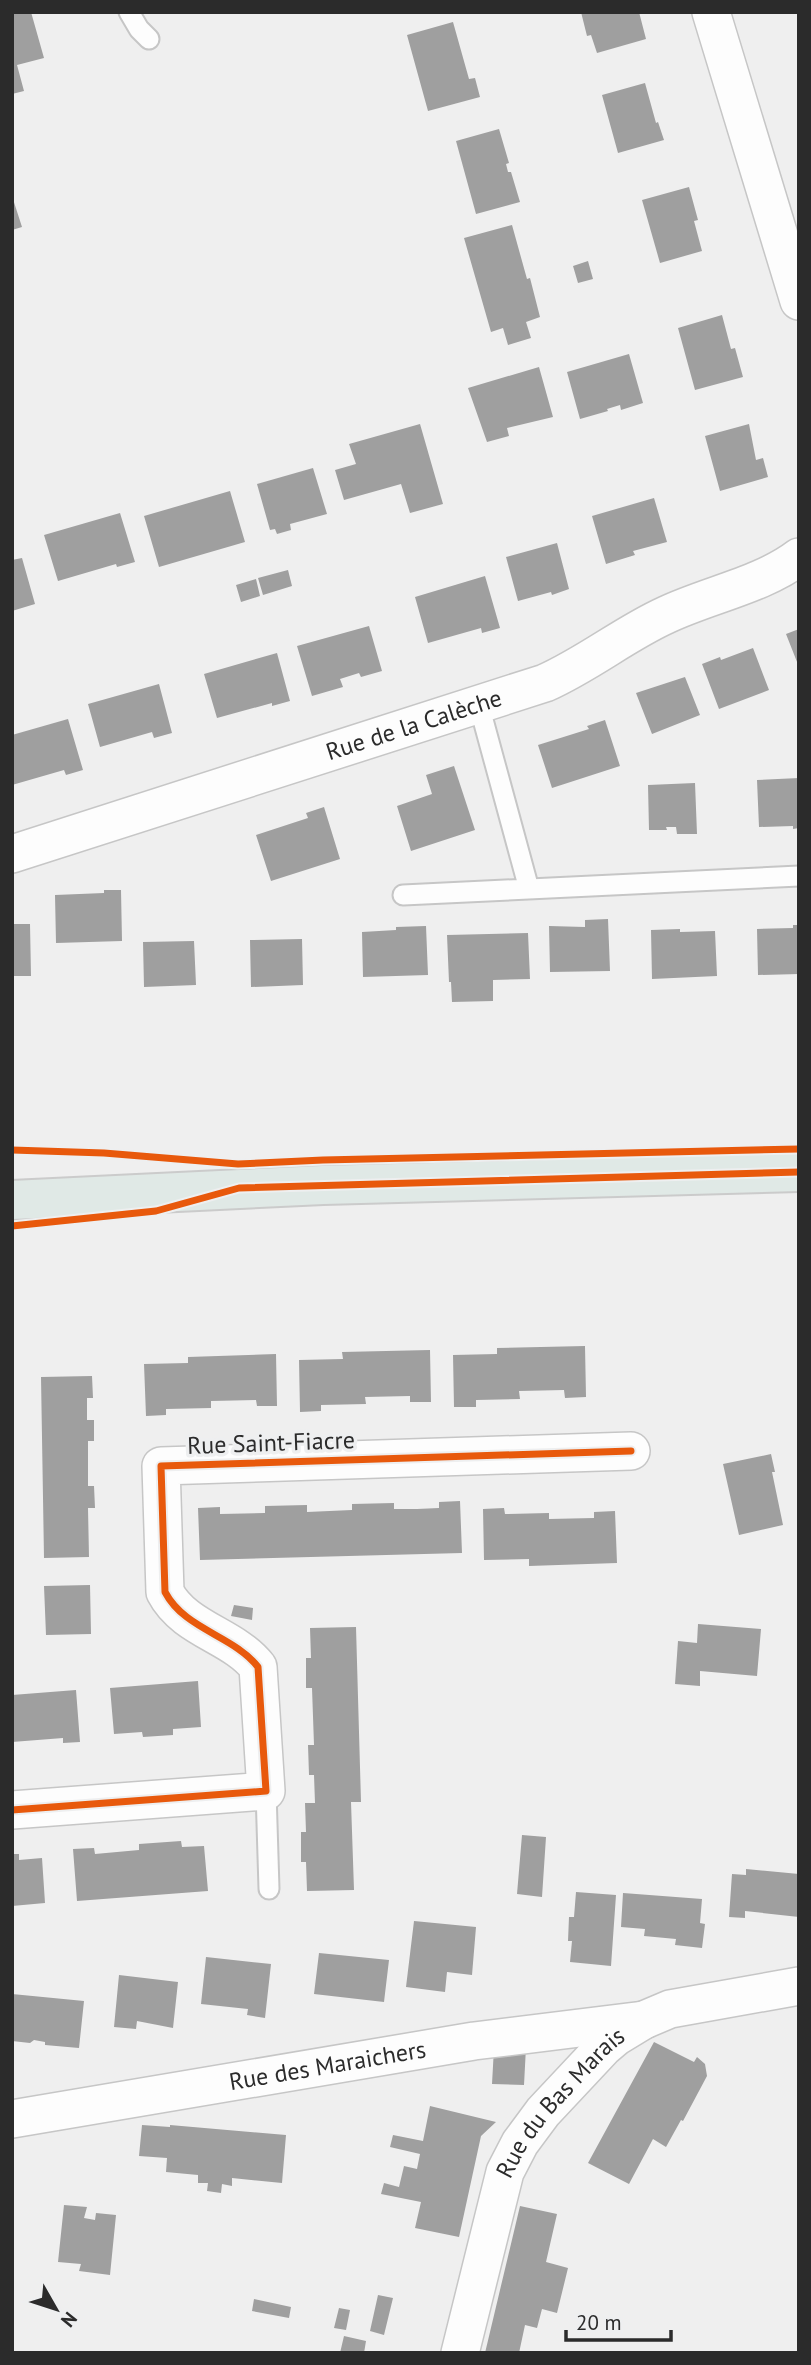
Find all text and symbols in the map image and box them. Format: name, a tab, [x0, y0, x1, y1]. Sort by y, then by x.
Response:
street label: Rue de la Calèche	[322, 682, 505, 767]
street label: Rue Saint-Fiacre	[187, 1424, 355, 1461]
street label: Rue du Bas Marais	[489, 2019, 630, 2183]
street label: Rue des Maraichers	[227, 2033, 428, 2097]
north arrow	[21, 2274, 91, 2344]
scale bar	[566, 2298, 671, 2342]
text: N	[56, 2307, 82, 2332]
text: 20 m	[576, 2309, 622, 2336]

